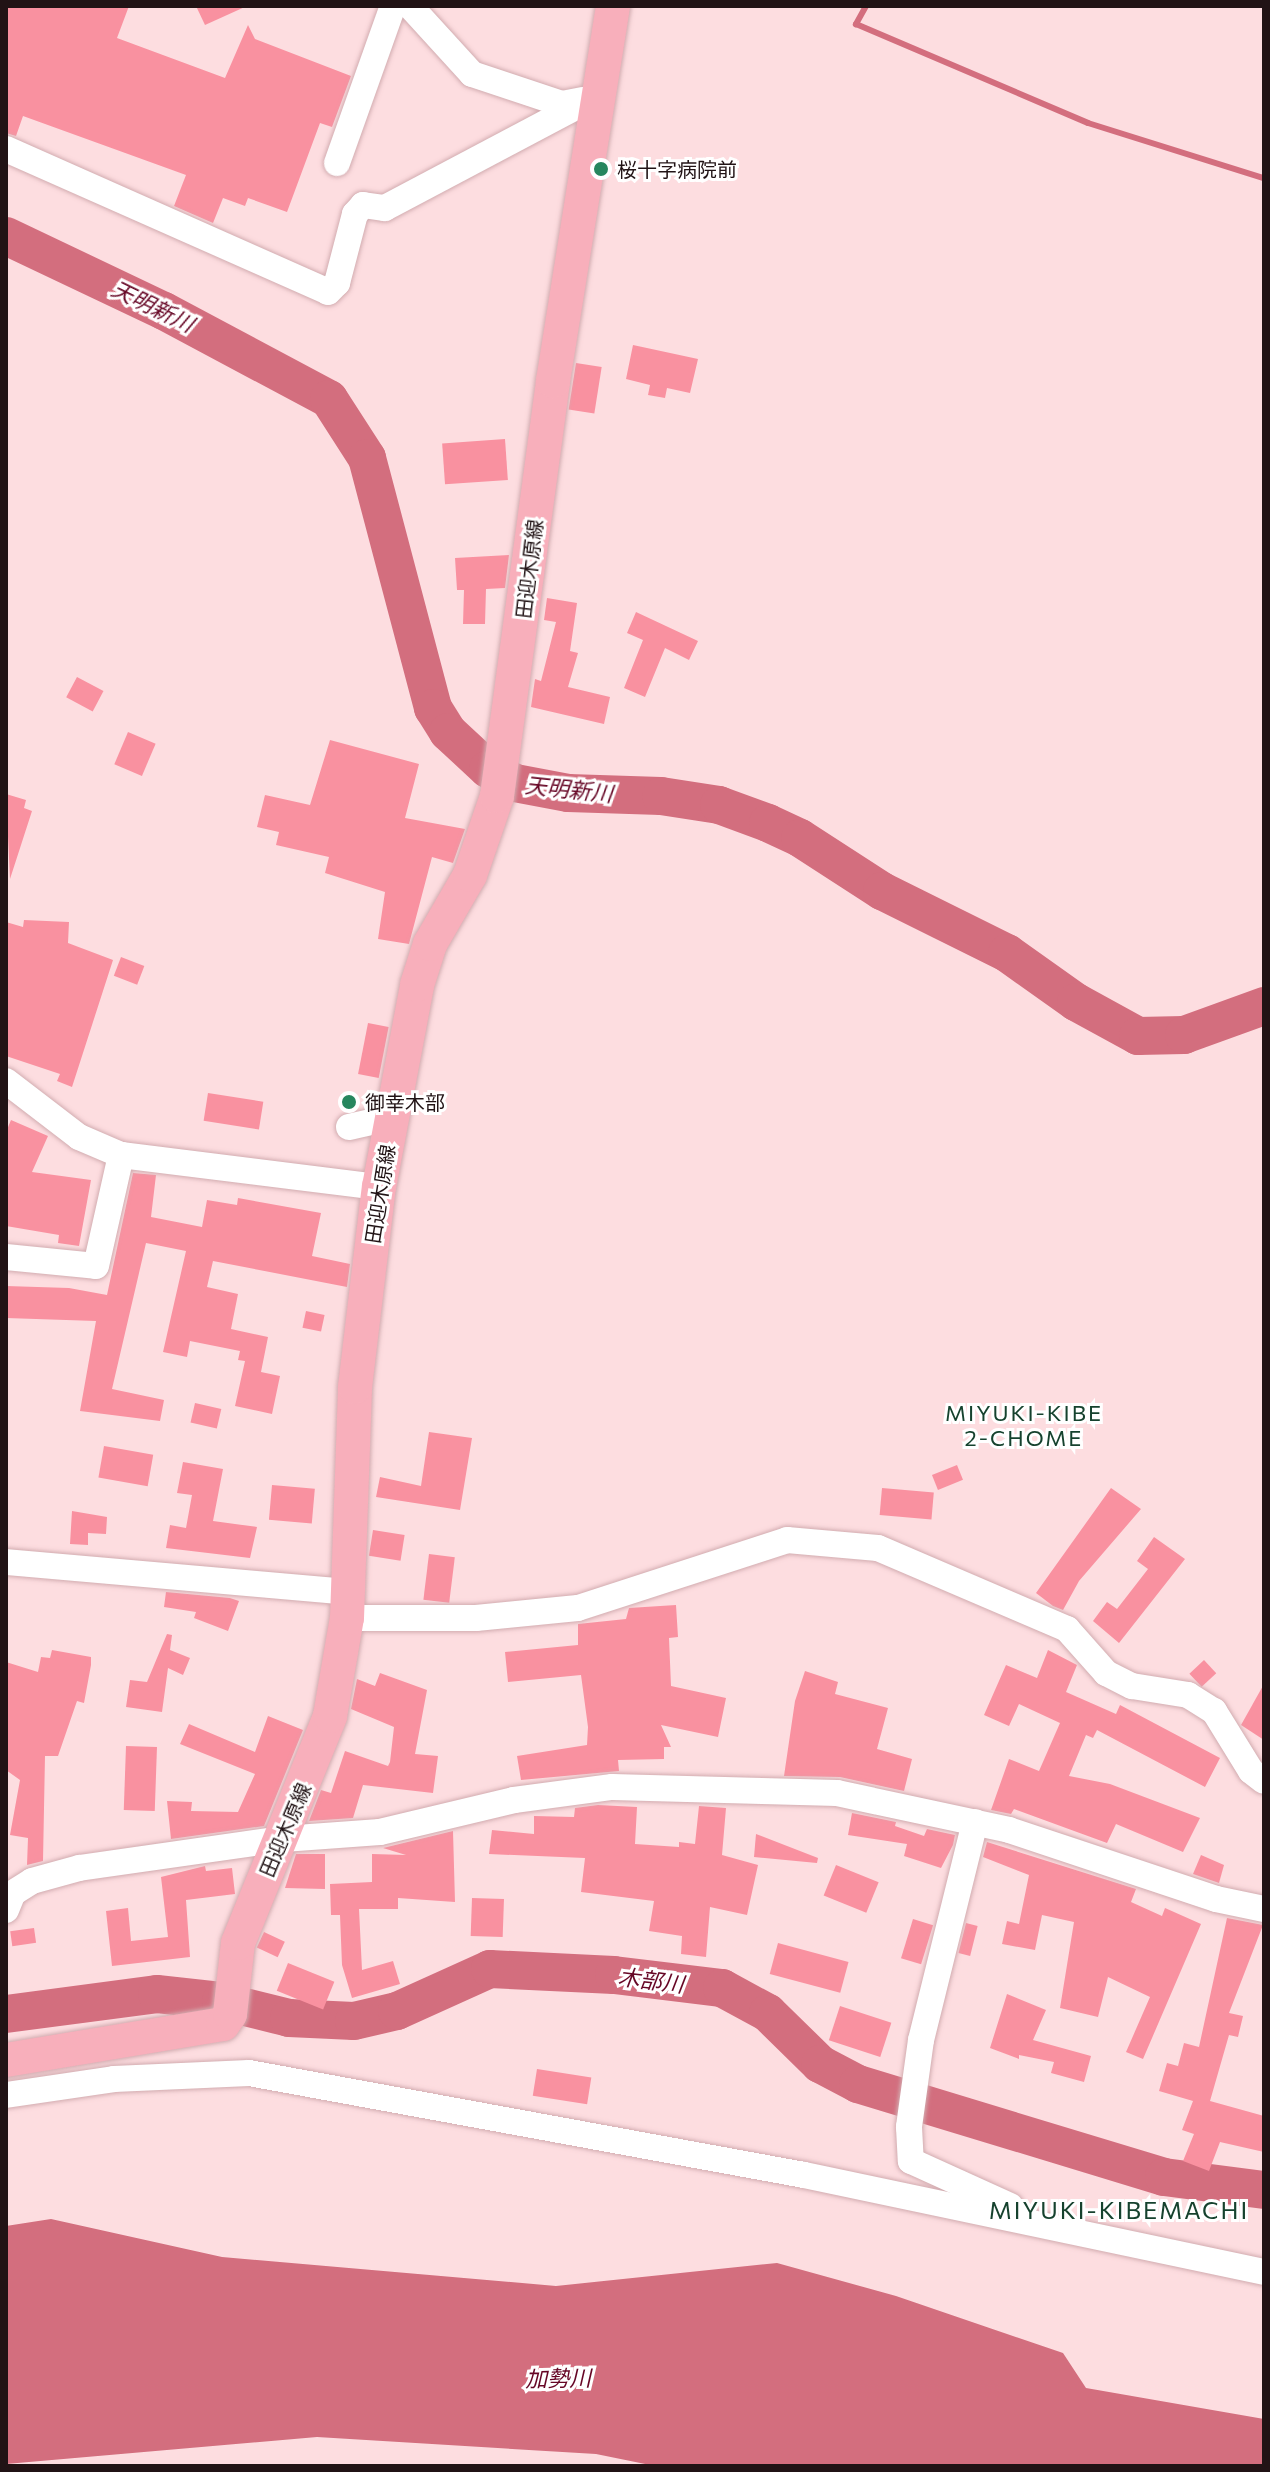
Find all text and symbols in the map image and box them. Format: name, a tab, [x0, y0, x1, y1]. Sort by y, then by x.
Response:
place label: 桜十字病院前	[617, 157, 737, 181]
marker: 桜十字病院前	[592, 160, 610, 178]
water label: 天明新川	[108, 275, 198, 337]
street label: 田迎木原線	[511, 518, 547, 620]
water label: 天明新川	[524, 771, 614, 807]
place label: 御幸木部	[365, 1090, 445, 1114]
marker: 御幸木部	[340, 1093, 358, 1111]
street label: 田迎木原線	[360, 1143, 400, 1245]
district label: MIYUKI-KIBE 2-CHOME	[945, 1399, 1103, 1450]
street label: 田迎木原線	[254, 1779, 316, 1881]
water label: 木部川	[617, 1963, 685, 1997]
district label: MIYUKI-KIBEMACHI	[989, 2196, 1249, 2224]
water label: 加勢川	[525, 2364, 591, 2392]

